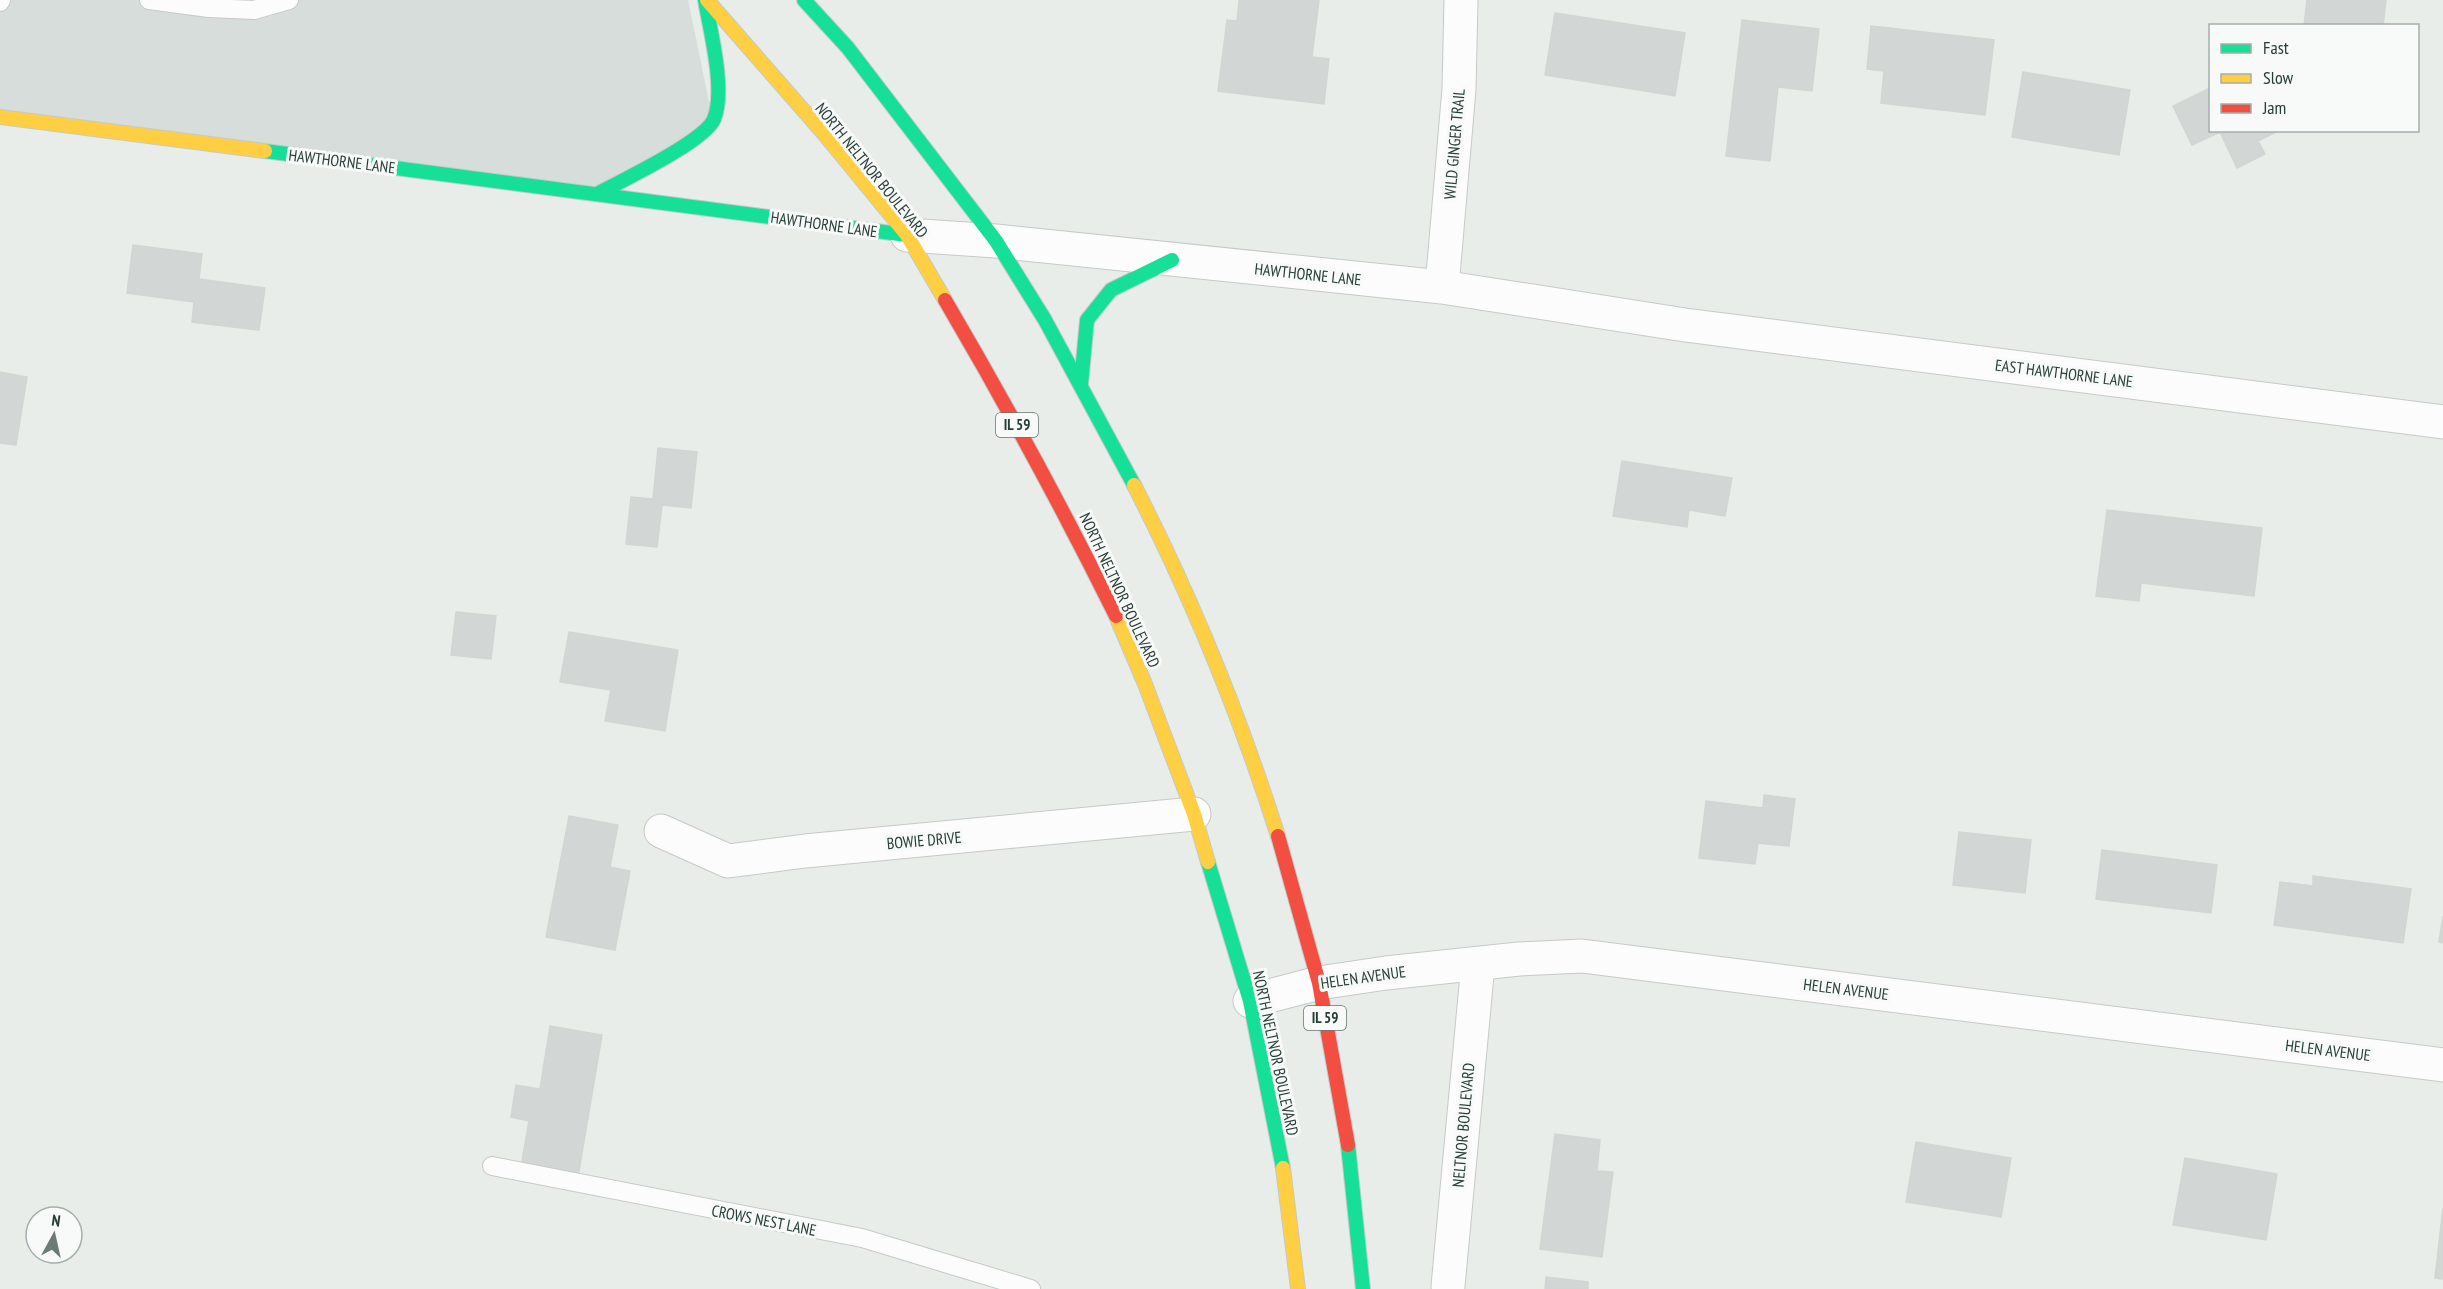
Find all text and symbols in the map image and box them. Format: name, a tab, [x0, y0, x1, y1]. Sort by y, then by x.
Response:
legend	[2209, 24, 2419, 132]
text: Fast	[2263, 36, 2289, 59]
text: Slow	[2263, 66, 2294, 89]
street label: WILD GINGER TRAIL	[1439, 88, 1469, 200]
text: Jam	[2262, 96, 2286, 119]
street label: NORTH NELTNOR BOULEVARD	[811, 98, 933, 242]
street label: HAWTHORNE LANE	[288, 145, 397, 177]
street label: HAWTHORNE LANE	[770, 207, 879, 241]
street label: HAWTHORNE LANE	[1254, 258, 1362, 290]
street label: EAST HAWTHORNE LANE	[1994, 355, 2134, 391]
road number: IL 59	[996, 413, 1038, 437]
street label: NORTH NELTNOR BOULEVARD	[1075, 510, 1165, 670]
street label: BOWIE DRIVE	[886, 827, 962, 853]
street label: HELEN AVENUE	[1319, 961, 1407, 993]
street label: NORTH NELTNOR BOULEVARD	[1249, 969, 1303, 1137]
street label: HELEN AVENUE	[1802, 974, 1890, 1004]
road number: IL 59	[1304, 1006, 1346, 1030]
street label: HELEN AVENUE	[2284, 1035, 2372, 1065]
street label: NELTNOR BOULEVARD	[1448, 1062, 1478, 1188]
street label: CROWS NEST LANE	[710, 1200, 818, 1240]
north arrow	[24, 1205, 84, 1265]
text: N	[50, 1210, 62, 1231]

